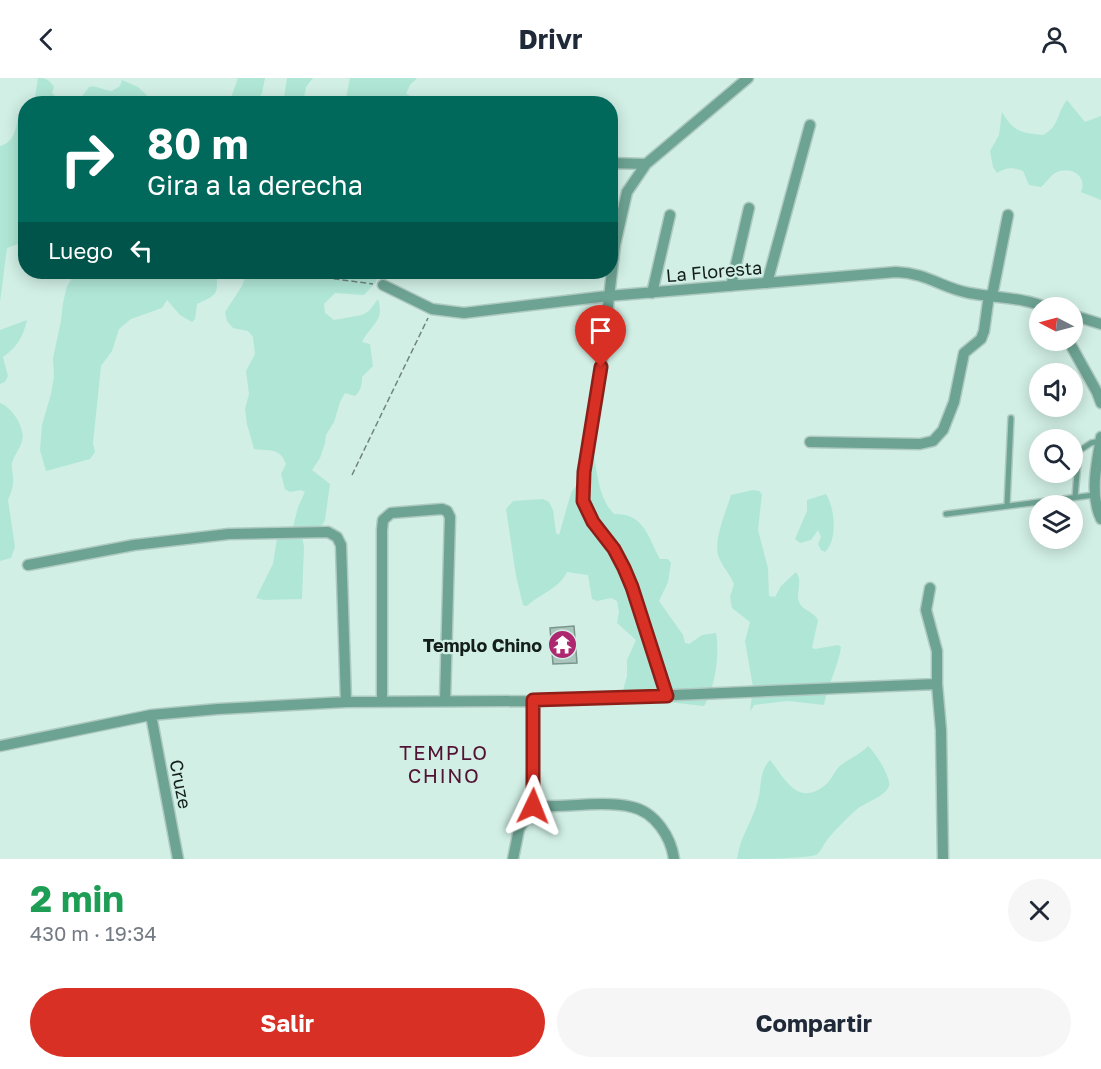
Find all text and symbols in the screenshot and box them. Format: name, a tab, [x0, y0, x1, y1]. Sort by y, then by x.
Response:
icon: back	[30, 23, 63, 56]
text: Drivr	[519, 23, 582, 55]
icon: person	[1038, 23, 1071, 56]
text: 80 m	[147, 118, 248, 168]
icon: right	[48, 120, 126, 198]
text: Gira a la derecha	[147, 169, 363, 201]
icon: left	[125, 234, 158, 267]
text: Luego	[48, 237, 113, 264]
street label: La Floresta	[665, 256, 763, 286]
north arrow	[1029, 297, 1083, 351]
map controls	[1029, 297, 1083, 549]
pin	[575, 305, 626, 367]
icon: arrive	[584, 314, 617, 347]
button: sound	[1029, 363, 1083, 417]
button: search	[1029, 429, 1083, 483]
button: layers	[1029, 495, 1083, 549]
temple icon: Templo Chino	[547, 629, 579, 661]
place label: Templo Chino	[423, 634, 542, 656]
district label: TEMPLO CHINO	[399, 740, 489, 787]
street label: Cruze	[165, 757, 197, 811]
position arrow	[501, 774, 565, 838]
text: 2 min	[30, 877, 124, 920]
button: close	[1008, 879, 1071, 942]
text: 430 m · 19:34	[30, 921, 157, 945]
button: Salir	[30, 988, 545, 1057]
button: Compartir	[557, 988, 1071, 1057]

